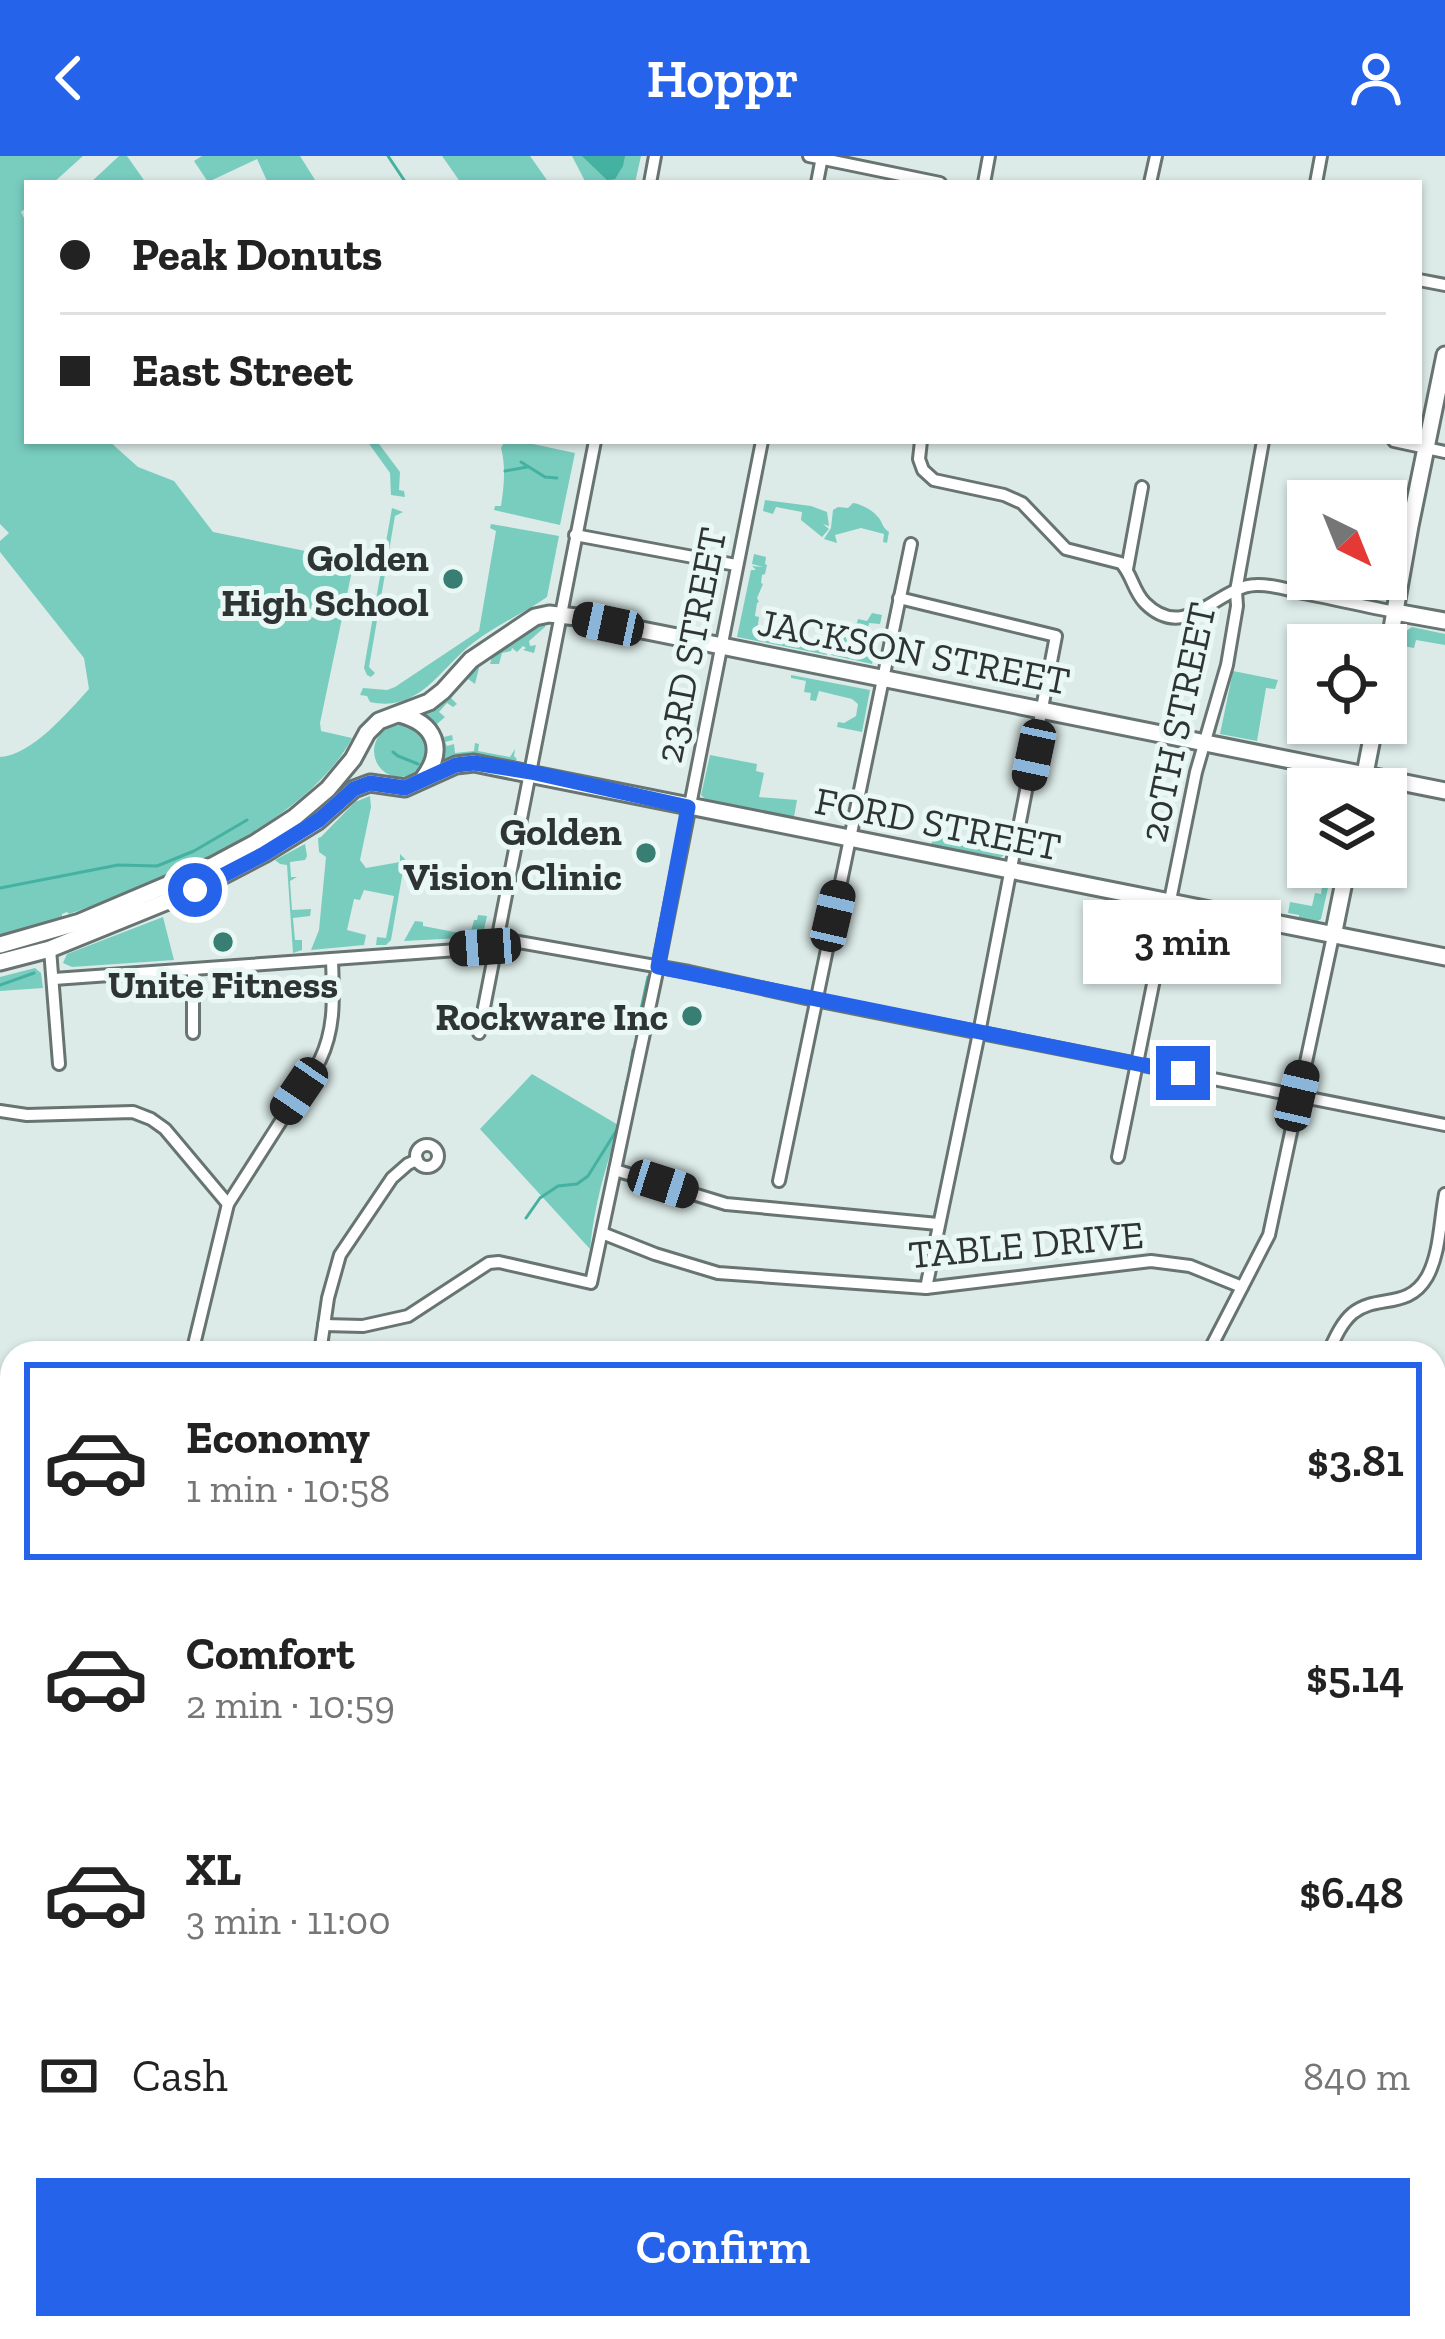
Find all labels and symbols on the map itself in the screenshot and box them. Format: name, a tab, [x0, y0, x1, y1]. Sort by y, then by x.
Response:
north arrow	[1287, 480, 1407, 600]
street label: 23RD STREET	[645, 523, 736, 767]
place label: Golden High School	[221, 534, 429, 626]
marker: Golden High School	[440, 566, 466, 592]
street label: JACKSON STREET	[754, 598, 1074, 705]
street label: 20TH STREET	[1129, 598, 1226, 846]
car	[569, 599, 647, 649]
car	[1009, 716, 1059, 794]
street label: FORD STREET	[811, 777, 1065, 870]
place label: Golden Vision Clinic	[403, 808, 622, 900]
marker: Golden Vision Clinic	[633, 840, 659, 866]
route start	[168, 863, 222, 917]
car	[807, 877, 859, 955]
callout: 3 min	[1084, 899, 1282, 983]
car	[448, 927, 522, 967]
marker: Unite Fitness	[210, 929, 236, 955]
place label: Unite Fitness	[108, 961, 338, 1008]
place label: Rockware Inc	[435, 993, 668, 1040]
marker: Rockware Inc	[679, 1003, 705, 1029]
route end	[1156, 1046, 1210, 1100]
car	[264, 1051, 334, 1131]
car	[1271, 1057, 1323, 1135]
car	[623, 1156, 703, 1212]
street label: TABLE DRIVE	[907, 1211, 1146, 1278]

